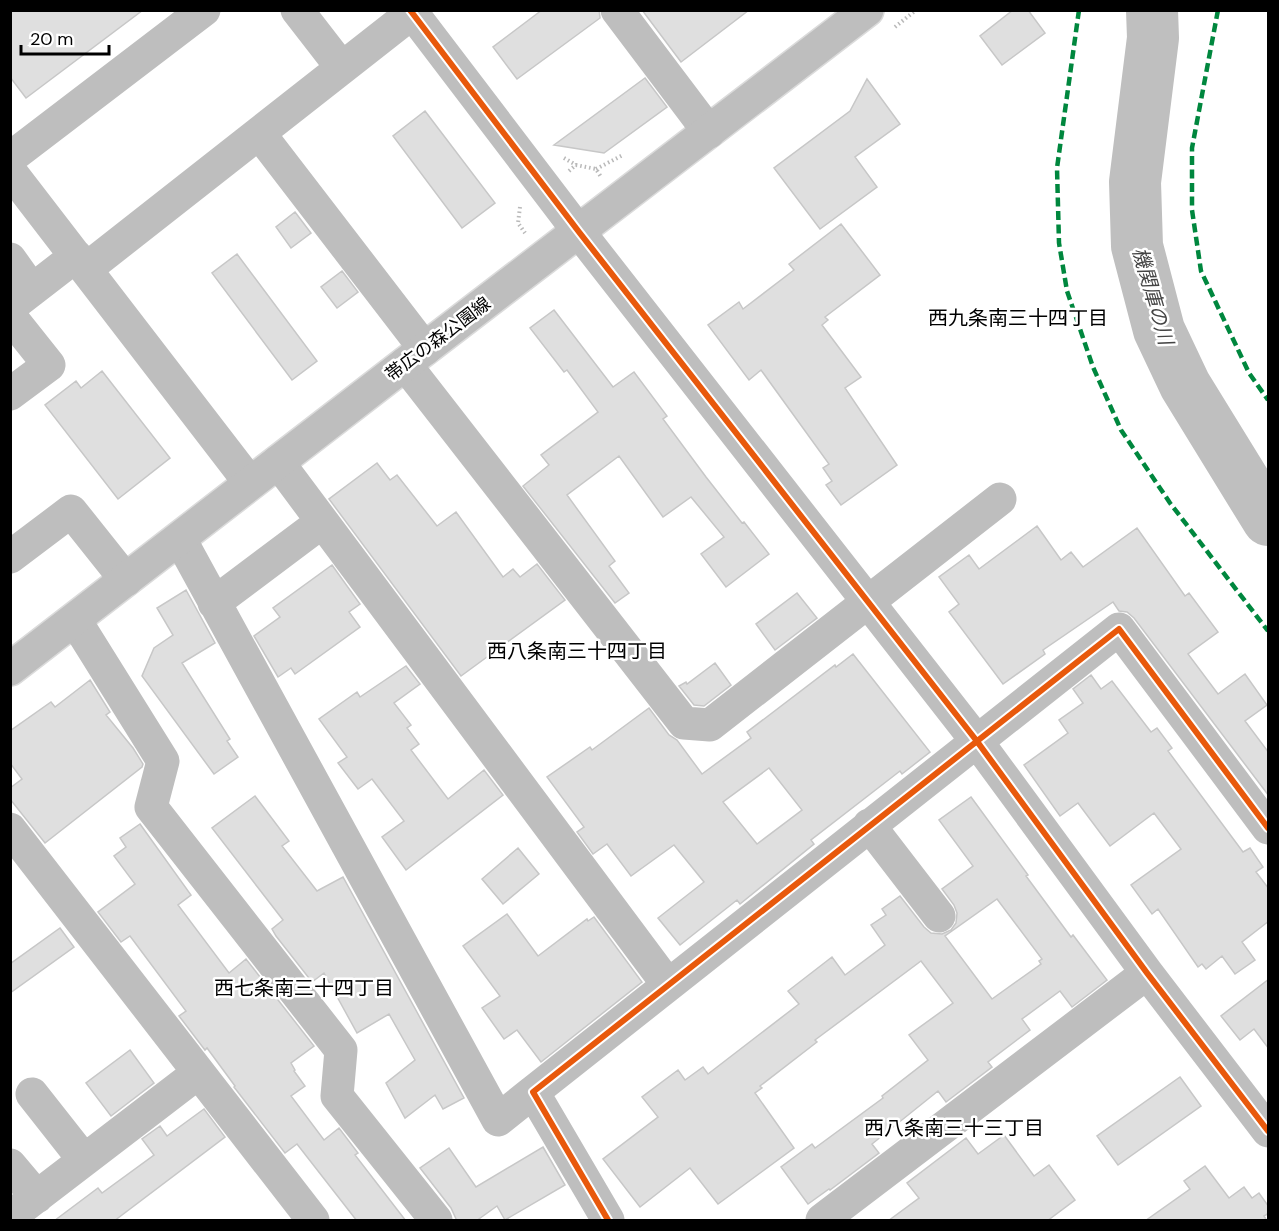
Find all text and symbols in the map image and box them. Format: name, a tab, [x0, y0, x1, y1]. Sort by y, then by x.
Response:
scale bar	[21, 18, 110, 56]
text: 20 m	[30, 27, 73, 51]
water label: 機関庫の川	[1127, 244, 1180, 350]
street label: 帯広の森公園線	[380, 292, 496, 386]
district label: 西九条南三十四丁目	[928, 305, 1108, 331]
district label: 西八条南三十四丁目	[487, 638, 667, 664]
district label: 西七条南三十四丁目	[214, 975, 394, 1001]
district label: 西八条南三十三丁目	[864, 1115, 1044, 1141]

